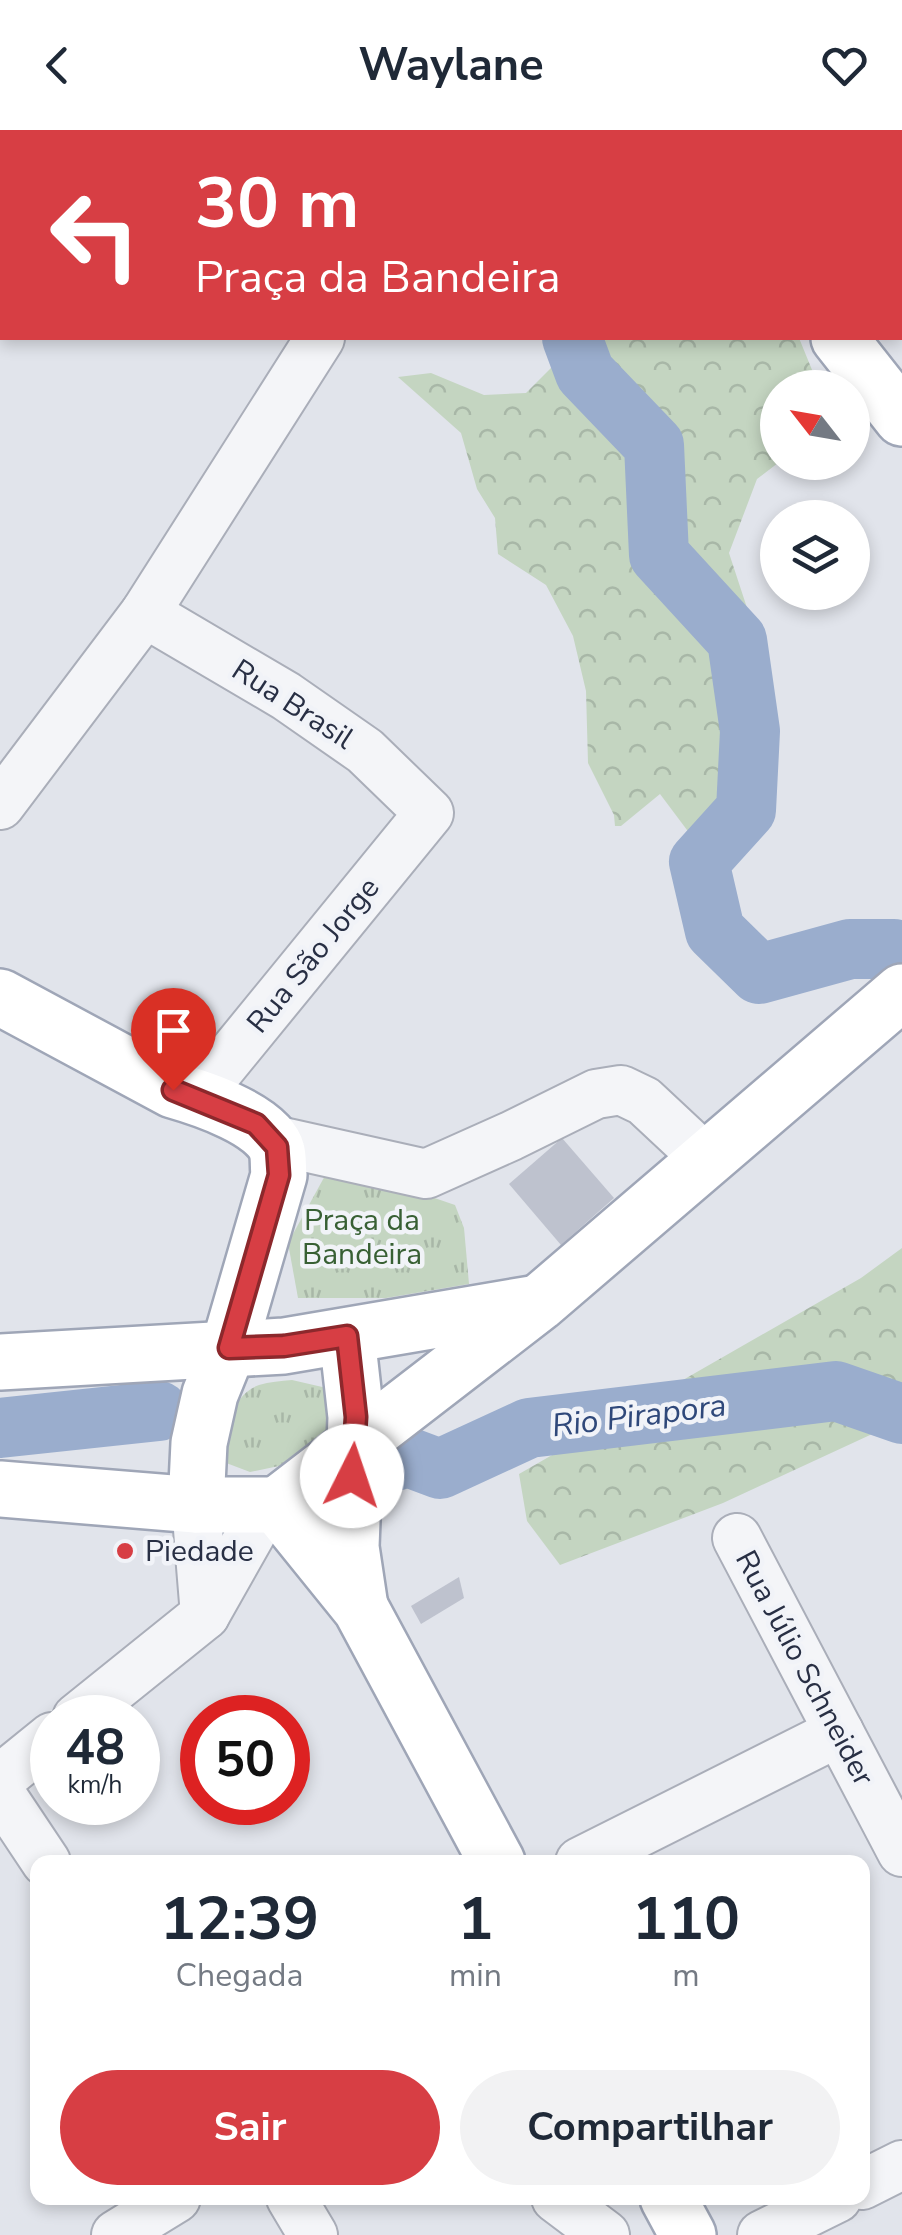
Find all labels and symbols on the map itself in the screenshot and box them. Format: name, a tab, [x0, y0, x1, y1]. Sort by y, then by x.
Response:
north arrow	[760, 370, 870, 480]
street label: Rua Brasil	[224, 650, 362, 759]
street label: Rua São Jorge	[238, 869, 389, 1042]
pin	[131, 988, 216, 1091]
park label: Praça da Bandeira	[302, 1200, 422, 1275]
water label: Rio Pirapora	[549, 1383, 729, 1448]
position arrow	[300, 1424, 404, 1528]
place label: Piedade	[145, 1531, 254, 1572]
marker: Piedade	[114, 1540, 136, 1562]
street label: Rua Júlio Schneider	[725, 1543, 884, 1793]
speed limit sign: 50	[180, 1695, 310, 1825]

